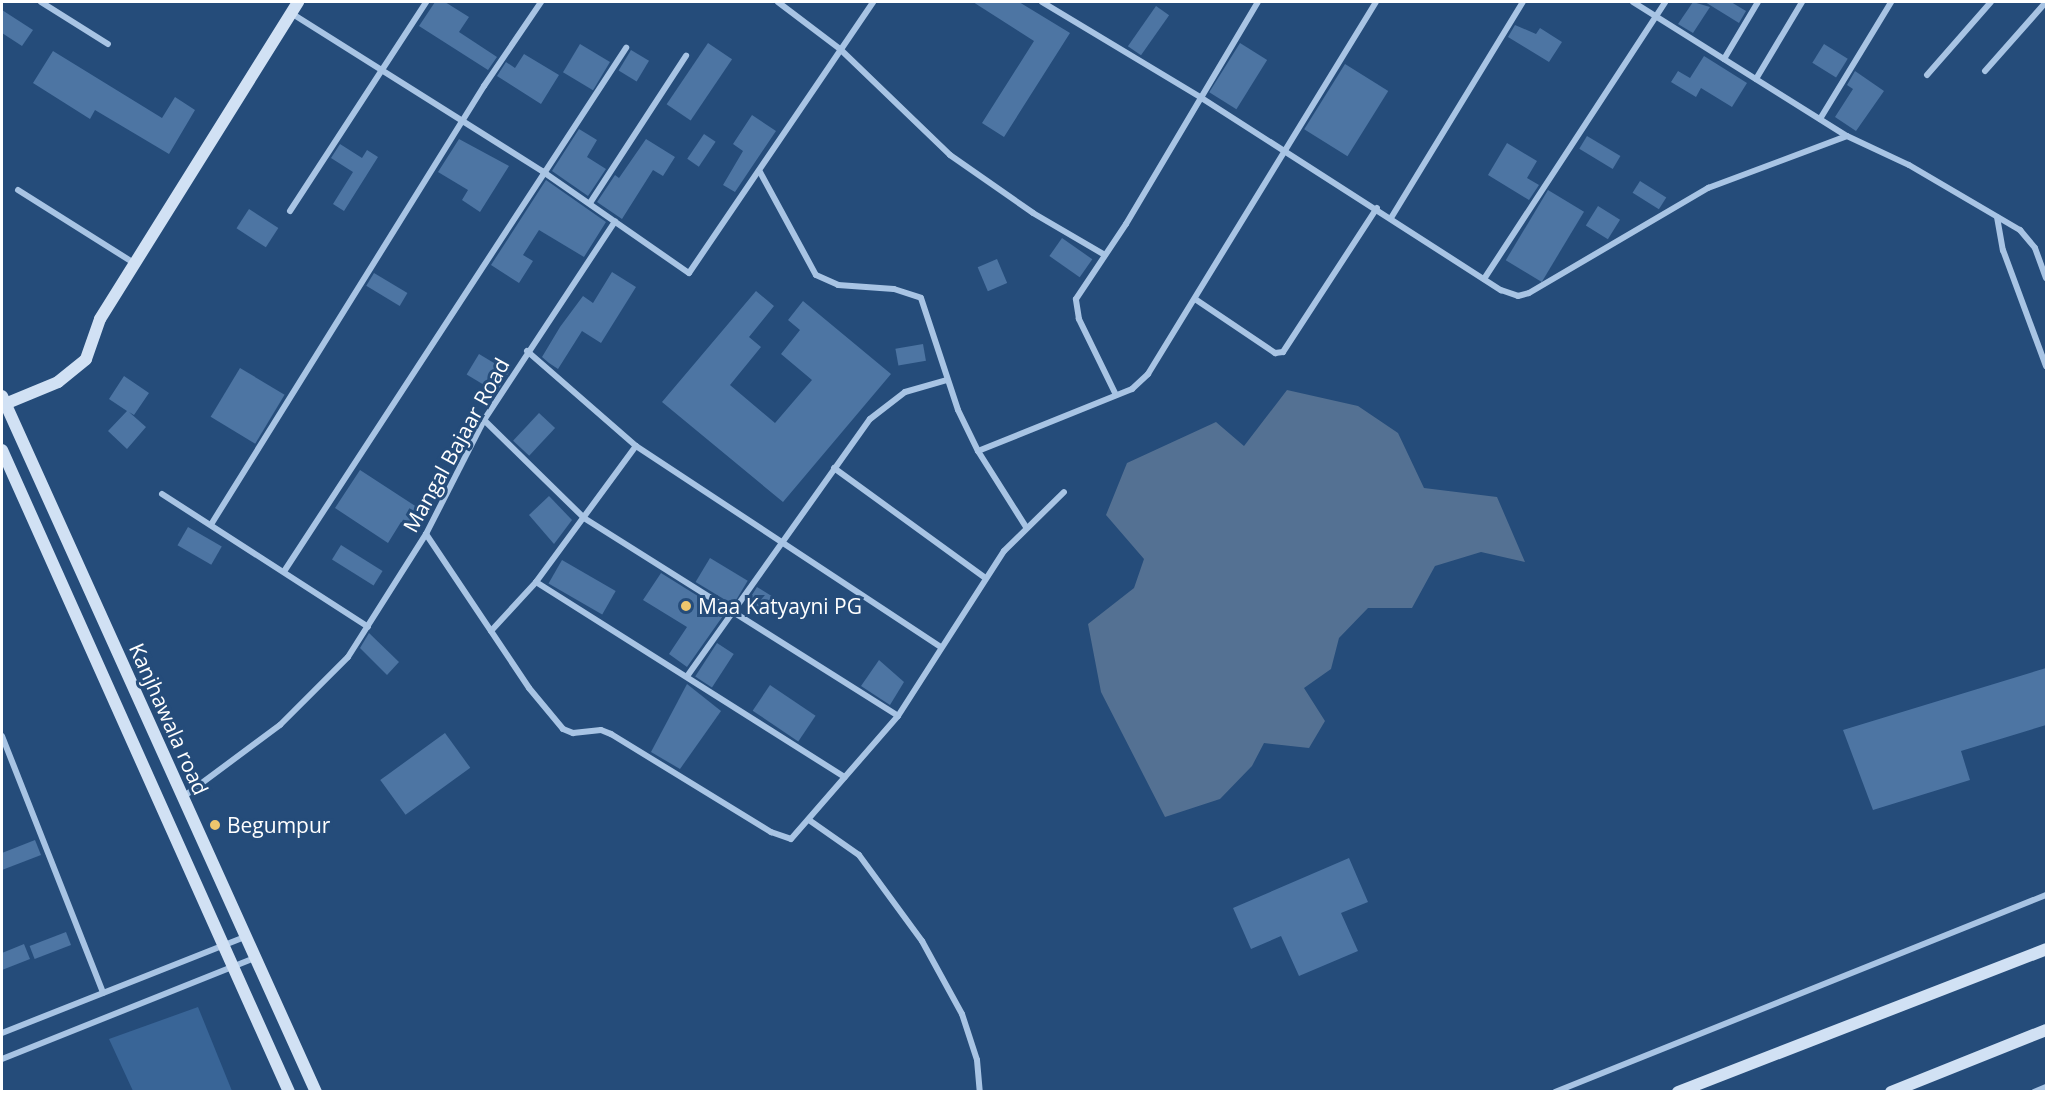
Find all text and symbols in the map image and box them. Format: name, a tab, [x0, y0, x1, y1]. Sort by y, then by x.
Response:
street label: Mangal Bajaar Road	[398, 353, 514, 537]
place label: Maa Katyayni PG	[698, 593, 862, 619]
marker: Maa Katyayni PG	[679, 599, 693, 613]
street label: Kanjhawala road	[124, 639, 214, 799]
place label: Begumpur	[227, 812, 330, 838]
marker: Begumpur	[208, 818, 222, 832]

